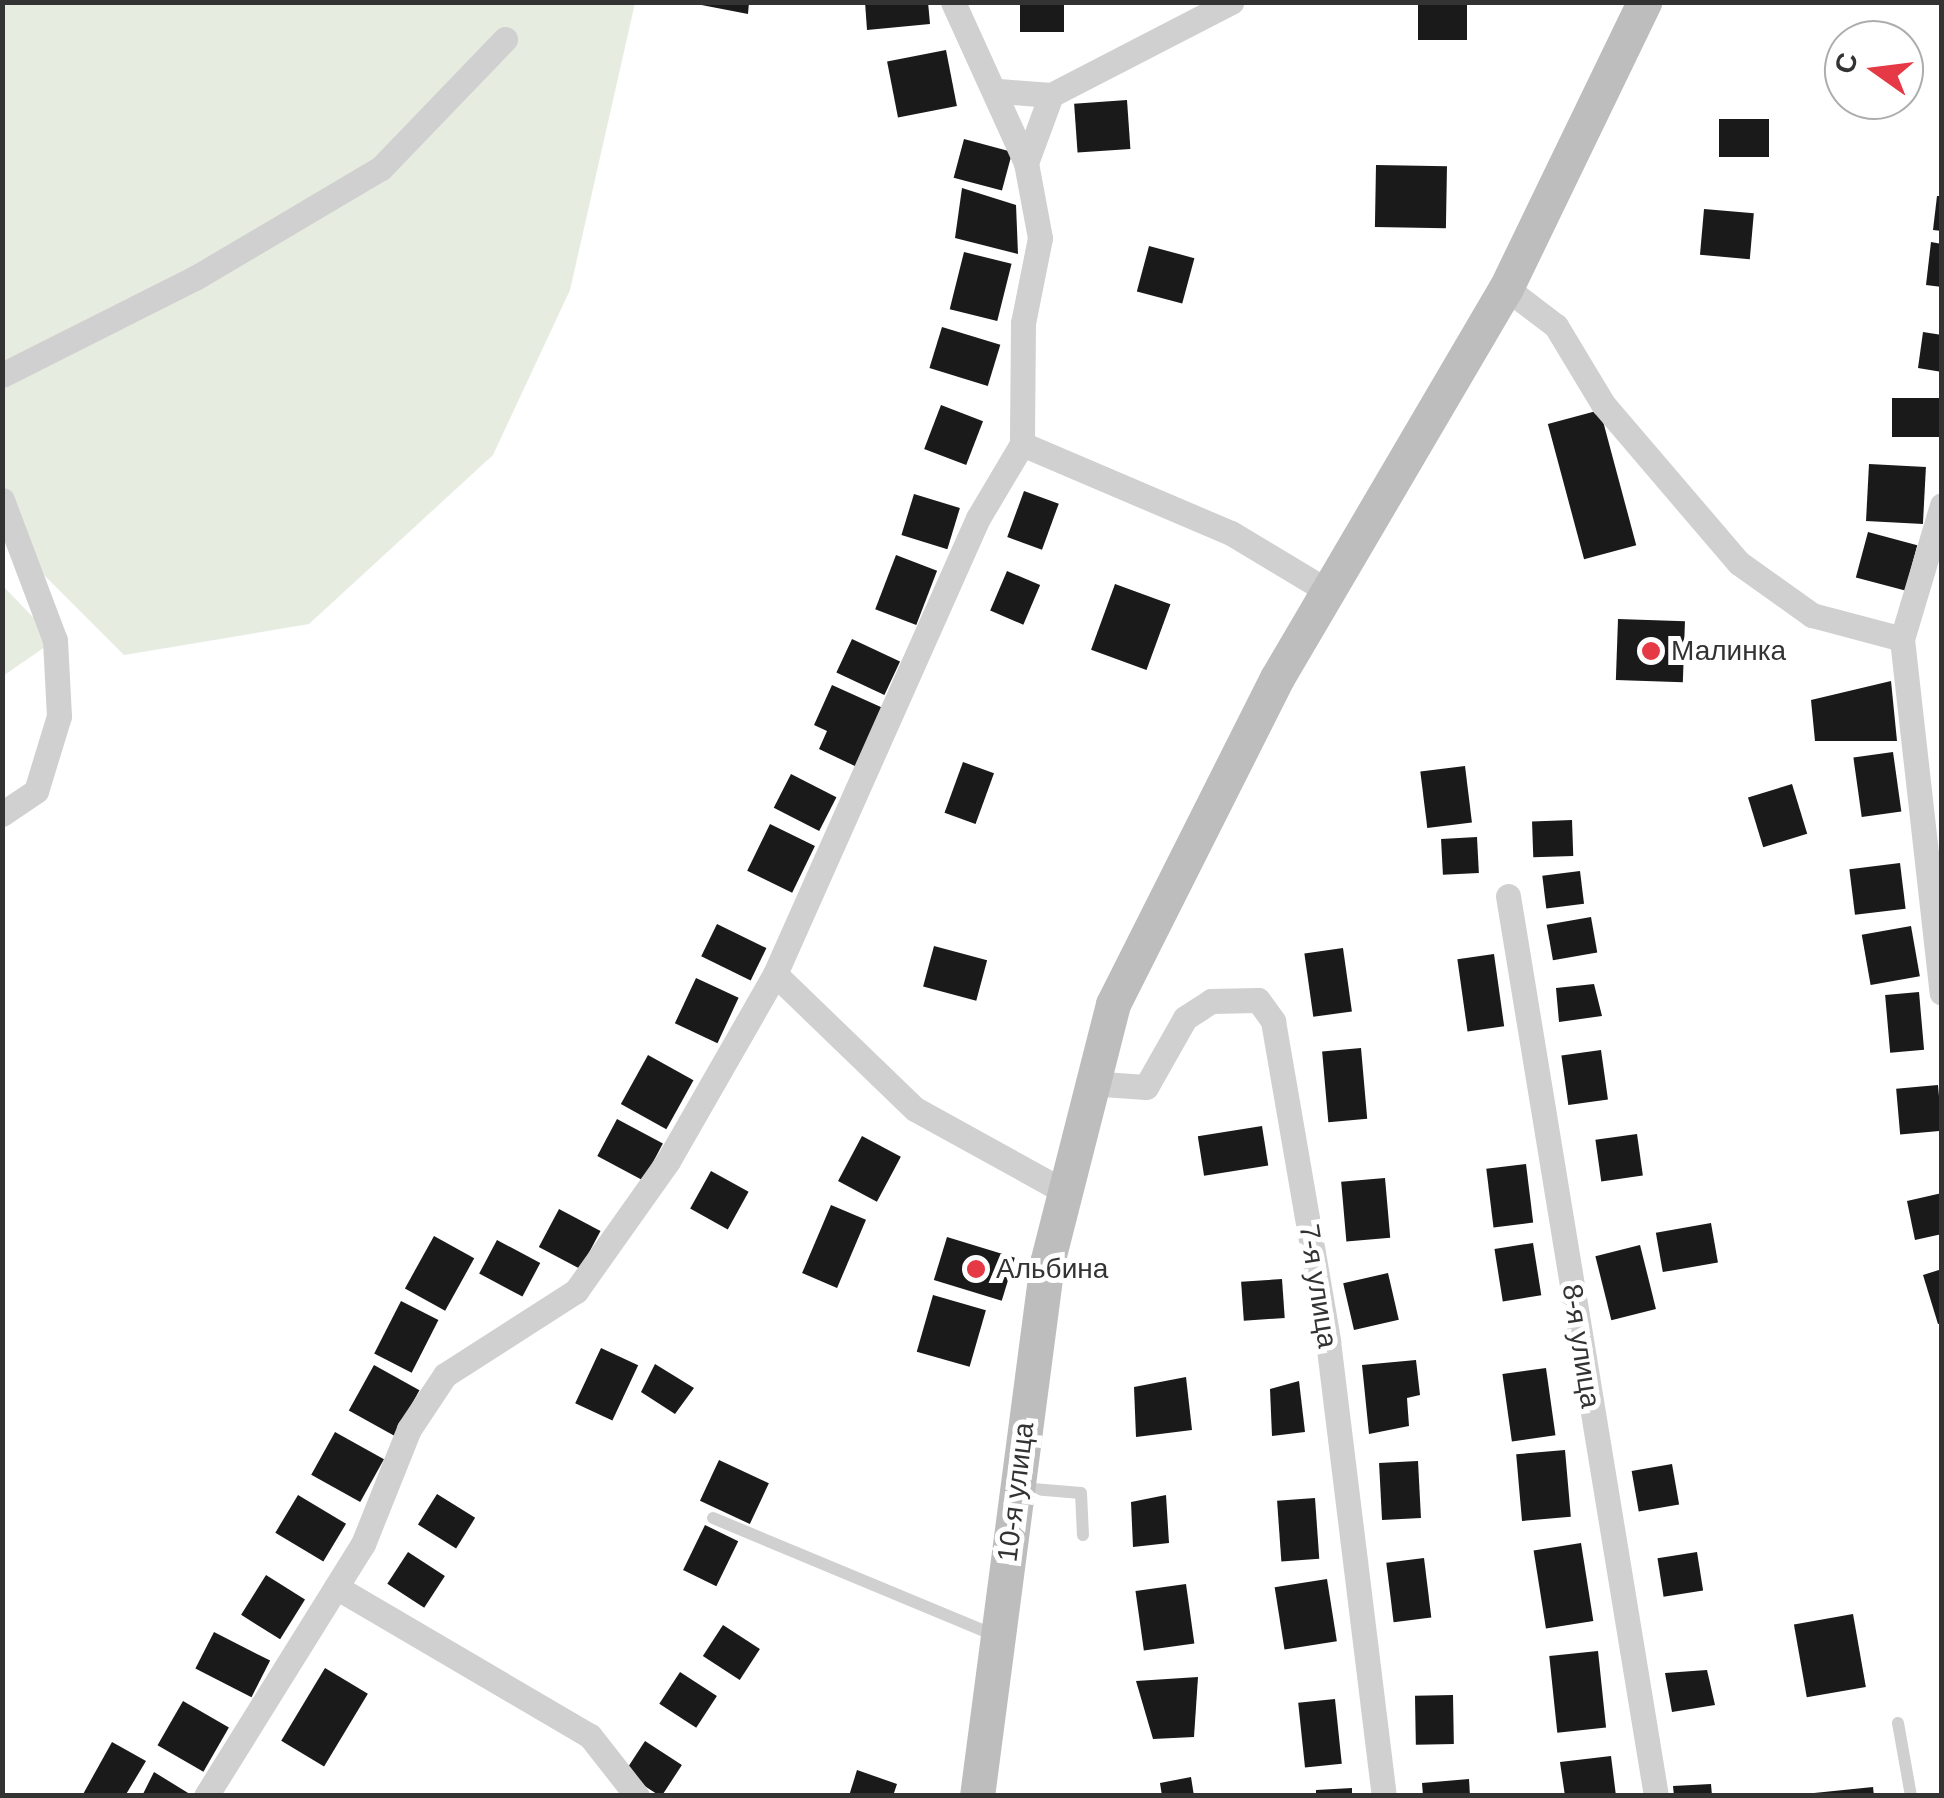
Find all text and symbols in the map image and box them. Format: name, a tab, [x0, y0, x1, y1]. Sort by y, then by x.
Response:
north arrow	[1824, 20, 1924, 120]
text: С	[1829, 50, 1864, 77]
place label: Малинка	[1671, 634, 1786, 668]
marker: Малинка	[1640, 640, 1662, 662]
street label: 7-я улица	[1292, 1222, 1344, 1350]
place label: Альбина	[996, 1252, 1108, 1286]
marker: Альбина	[965, 1258, 987, 1280]
street label: 8-я улица	[1555, 1282, 1607, 1410]
street label: 10-я улица	[991, 1420, 1041, 1564]

